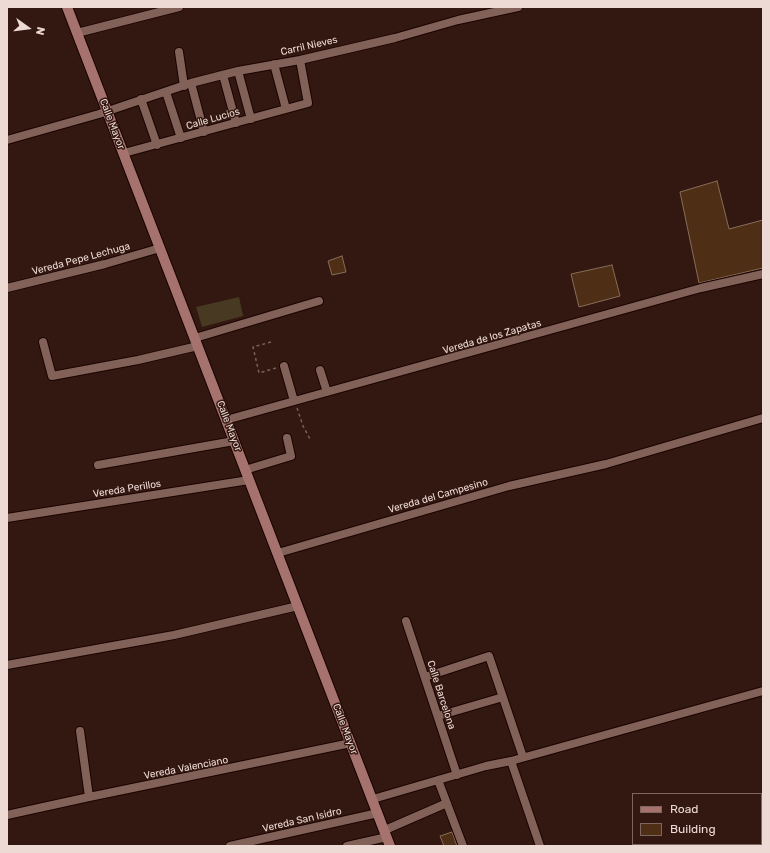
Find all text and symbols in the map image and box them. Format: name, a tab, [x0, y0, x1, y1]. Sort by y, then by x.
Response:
north arrow	[8, 8, 48, 48]
text: N	[33, 26, 47, 36]
street label: Carril Nieves	[279, 34, 339, 58]
street label: Calle Mayor	[97, 97, 127, 151]
street label: Calle Lucios	[185, 106, 241, 132]
street label: Vereda Pepe Lechuga	[31, 240, 131, 278]
street label: Vereda de los Zapatas	[441, 317, 543, 357]
street label: Calle Mayor	[214, 399, 244, 453]
street label: Vereda del Campesino	[387, 476, 489, 516]
street label: Vereda Perillos	[92, 478, 162, 500]
street label: Calle Barcelona	[424, 659, 458, 731]
street label: Calle Mayor	[330, 702, 360, 756]
street label: Vereda Valenciano	[143, 754, 229, 782]
legend	[632, 793, 762, 845]
text: Road	[670, 802, 698, 816]
street label: Vereda San Isidro	[261, 805, 343, 835]
text: Building	[670, 822, 716, 836]

